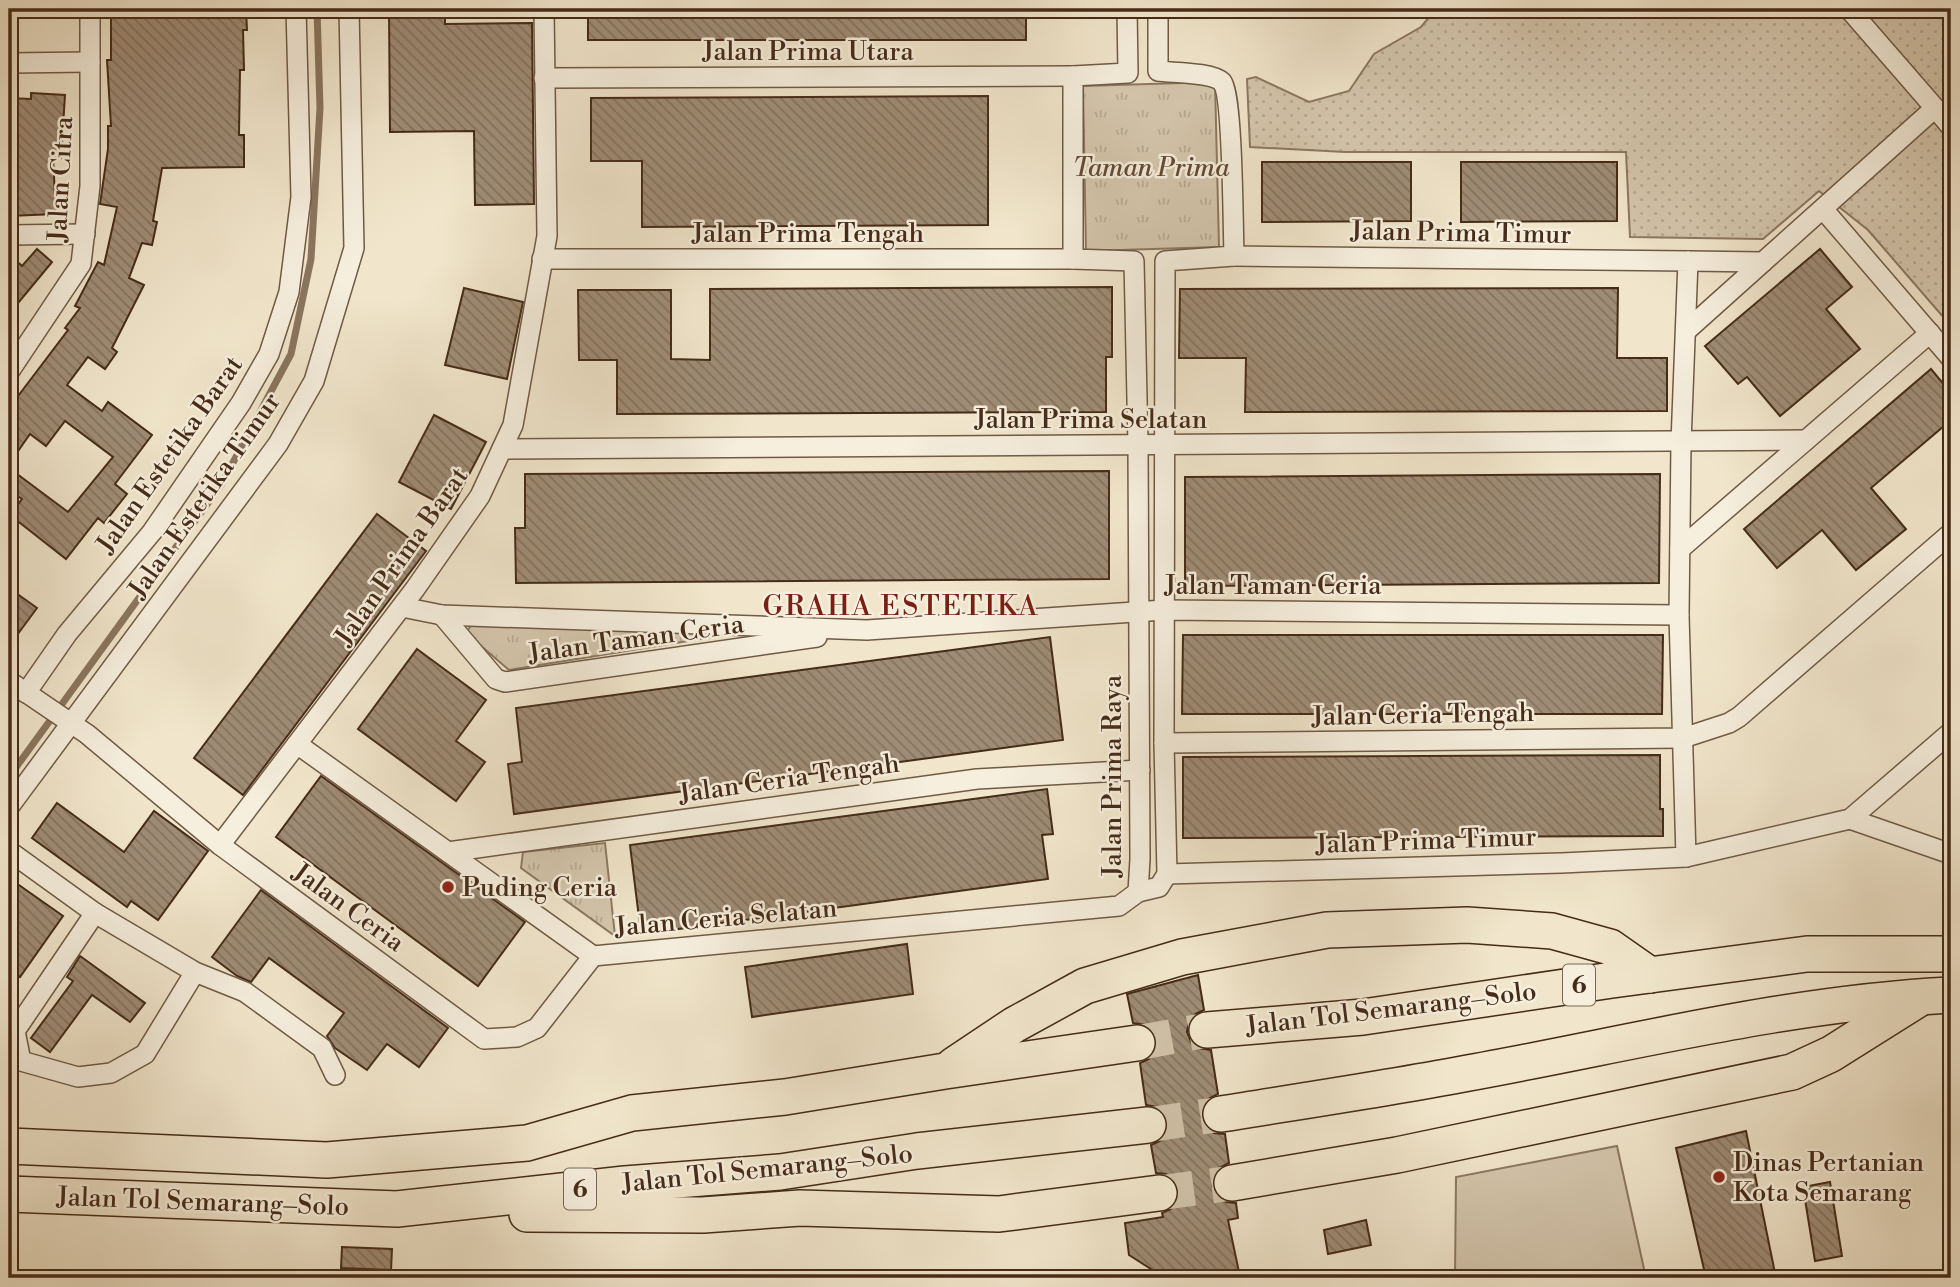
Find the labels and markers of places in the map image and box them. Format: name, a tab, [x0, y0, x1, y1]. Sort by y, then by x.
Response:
place label: Puding Ceria	[462, 872, 618, 904]
marker: Puding Ceria	[440, 879, 456, 895]
place label: Dinas Pertanian Kota Semarang	[1733, 1147, 1924, 1209]
marker: Dinas Pertanian Kota Semarang	[1711, 1169, 1727, 1185]

